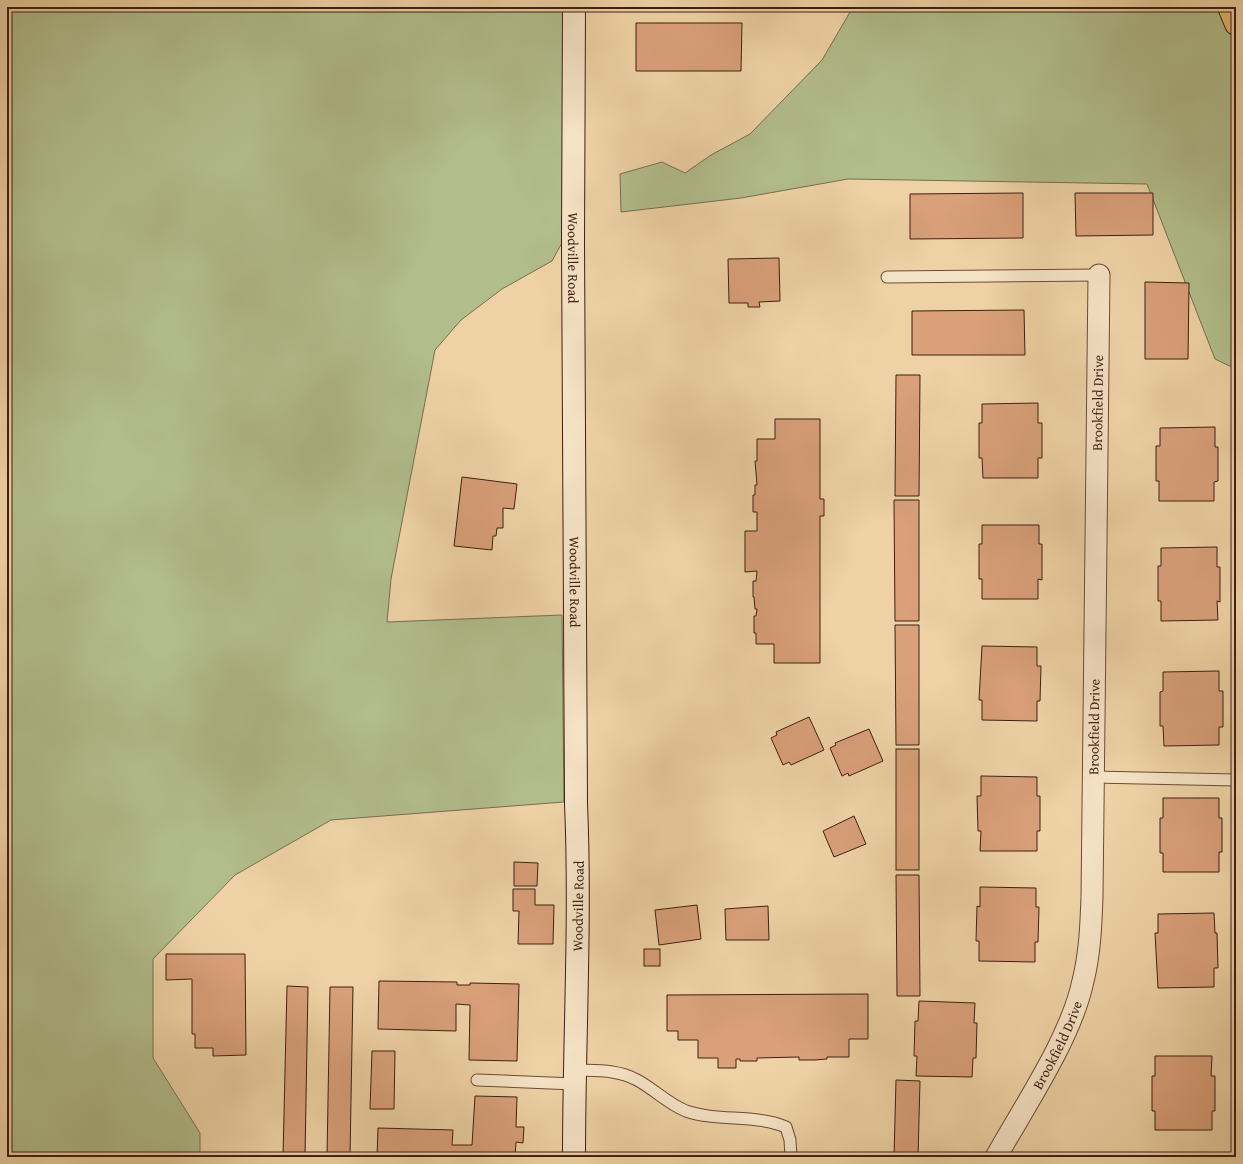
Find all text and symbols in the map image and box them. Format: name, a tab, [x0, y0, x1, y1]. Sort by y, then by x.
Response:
street label: Woodville Road	[563, 212, 583, 304]
street label: Brookfield Drive	[1087, 354, 1108, 451]
street label: Woodville Road	[565, 536, 585, 628]
street label: Brookfield Drive	[1083, 678, 1104, 775]
street label: Woodville Road	[567, 860, 589, 952]
street label: Brookfield Drive	[1028, 998, 1087, 1093]

